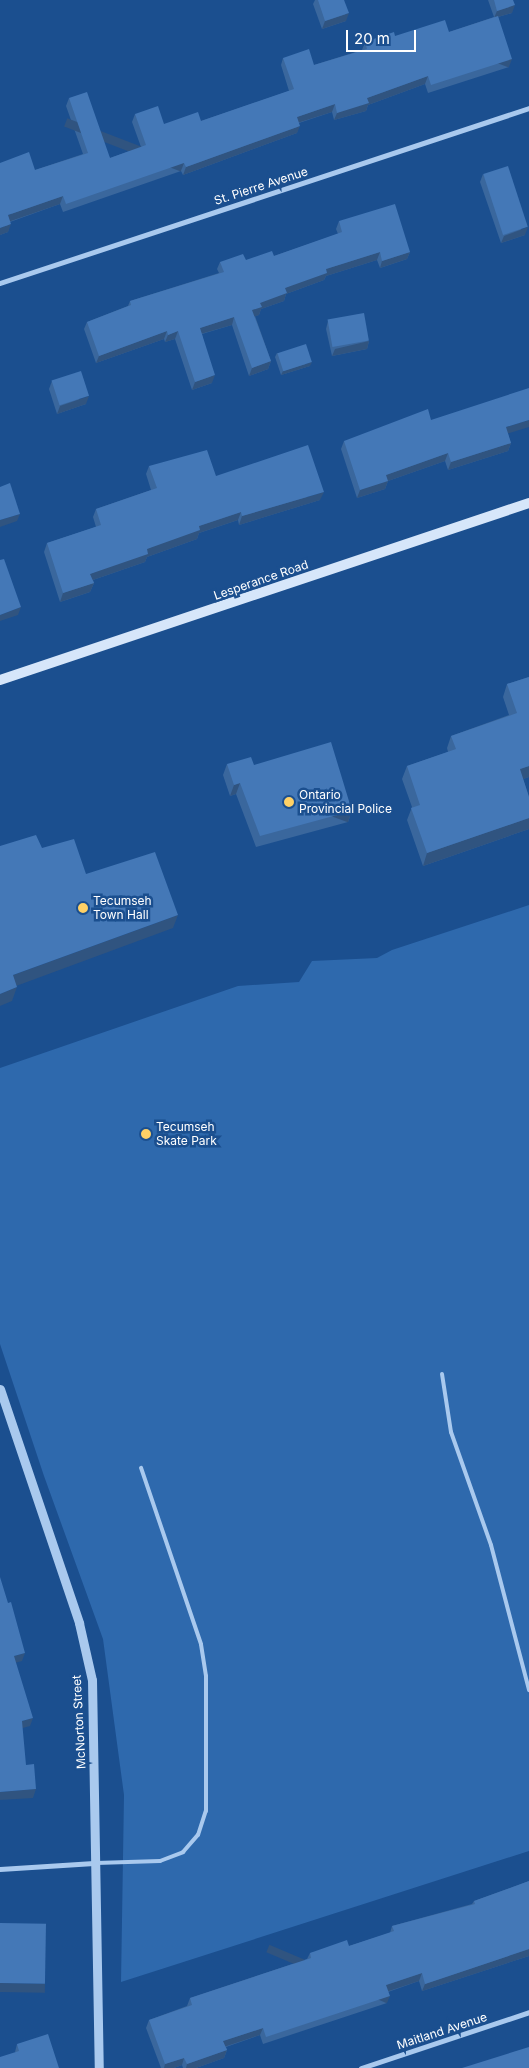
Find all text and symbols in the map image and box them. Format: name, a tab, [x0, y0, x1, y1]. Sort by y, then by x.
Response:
scale bar	[349, 20, 419, 52]
text: 20 m	[354, 29, 390, 48]
street label: St. Pierre Avenue	[212, 164, 310, 208]
street label: Lesperance Road	[212, 557, 310, 603]
place label: Ontario Provincial Police	[299, 788, 392, 816]
marker: Ontario Provincial Police	[283, 796, 295, 808]
place label: Tecumseh Town Hall	[93, 894, 152, 922]
marker: Tecumseh Town Hall	[77, 902, 89, 914]
place label: Tecumseh Skate Park	[156, 1120, 217, 1148]
marker: Tecumseh Skate Park	[140, 1128, 152, 1140]
street label: McNorton Street	[69, 1675, 89, 1769]
street label: Maitland Avenue	[395, 2010, 489, 2052]

